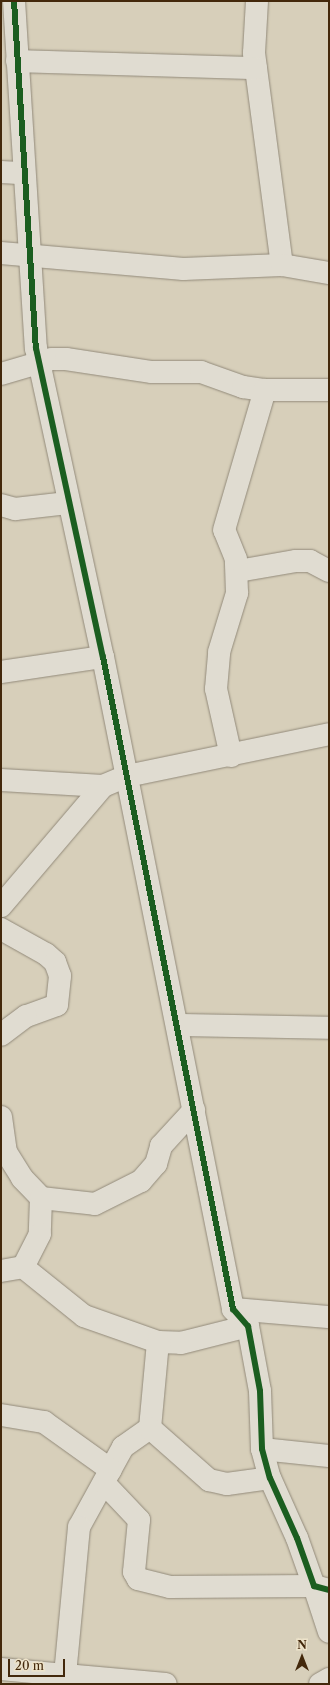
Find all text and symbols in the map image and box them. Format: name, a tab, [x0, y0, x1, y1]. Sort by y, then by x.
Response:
north arrow	[282, 1637, 322, 1677]
text: N	[297, 1638, 307, 1652]
scale bar	[10, 1651, 67, 1677]
text: 20 m	[15, 1658, 44, 1673]

